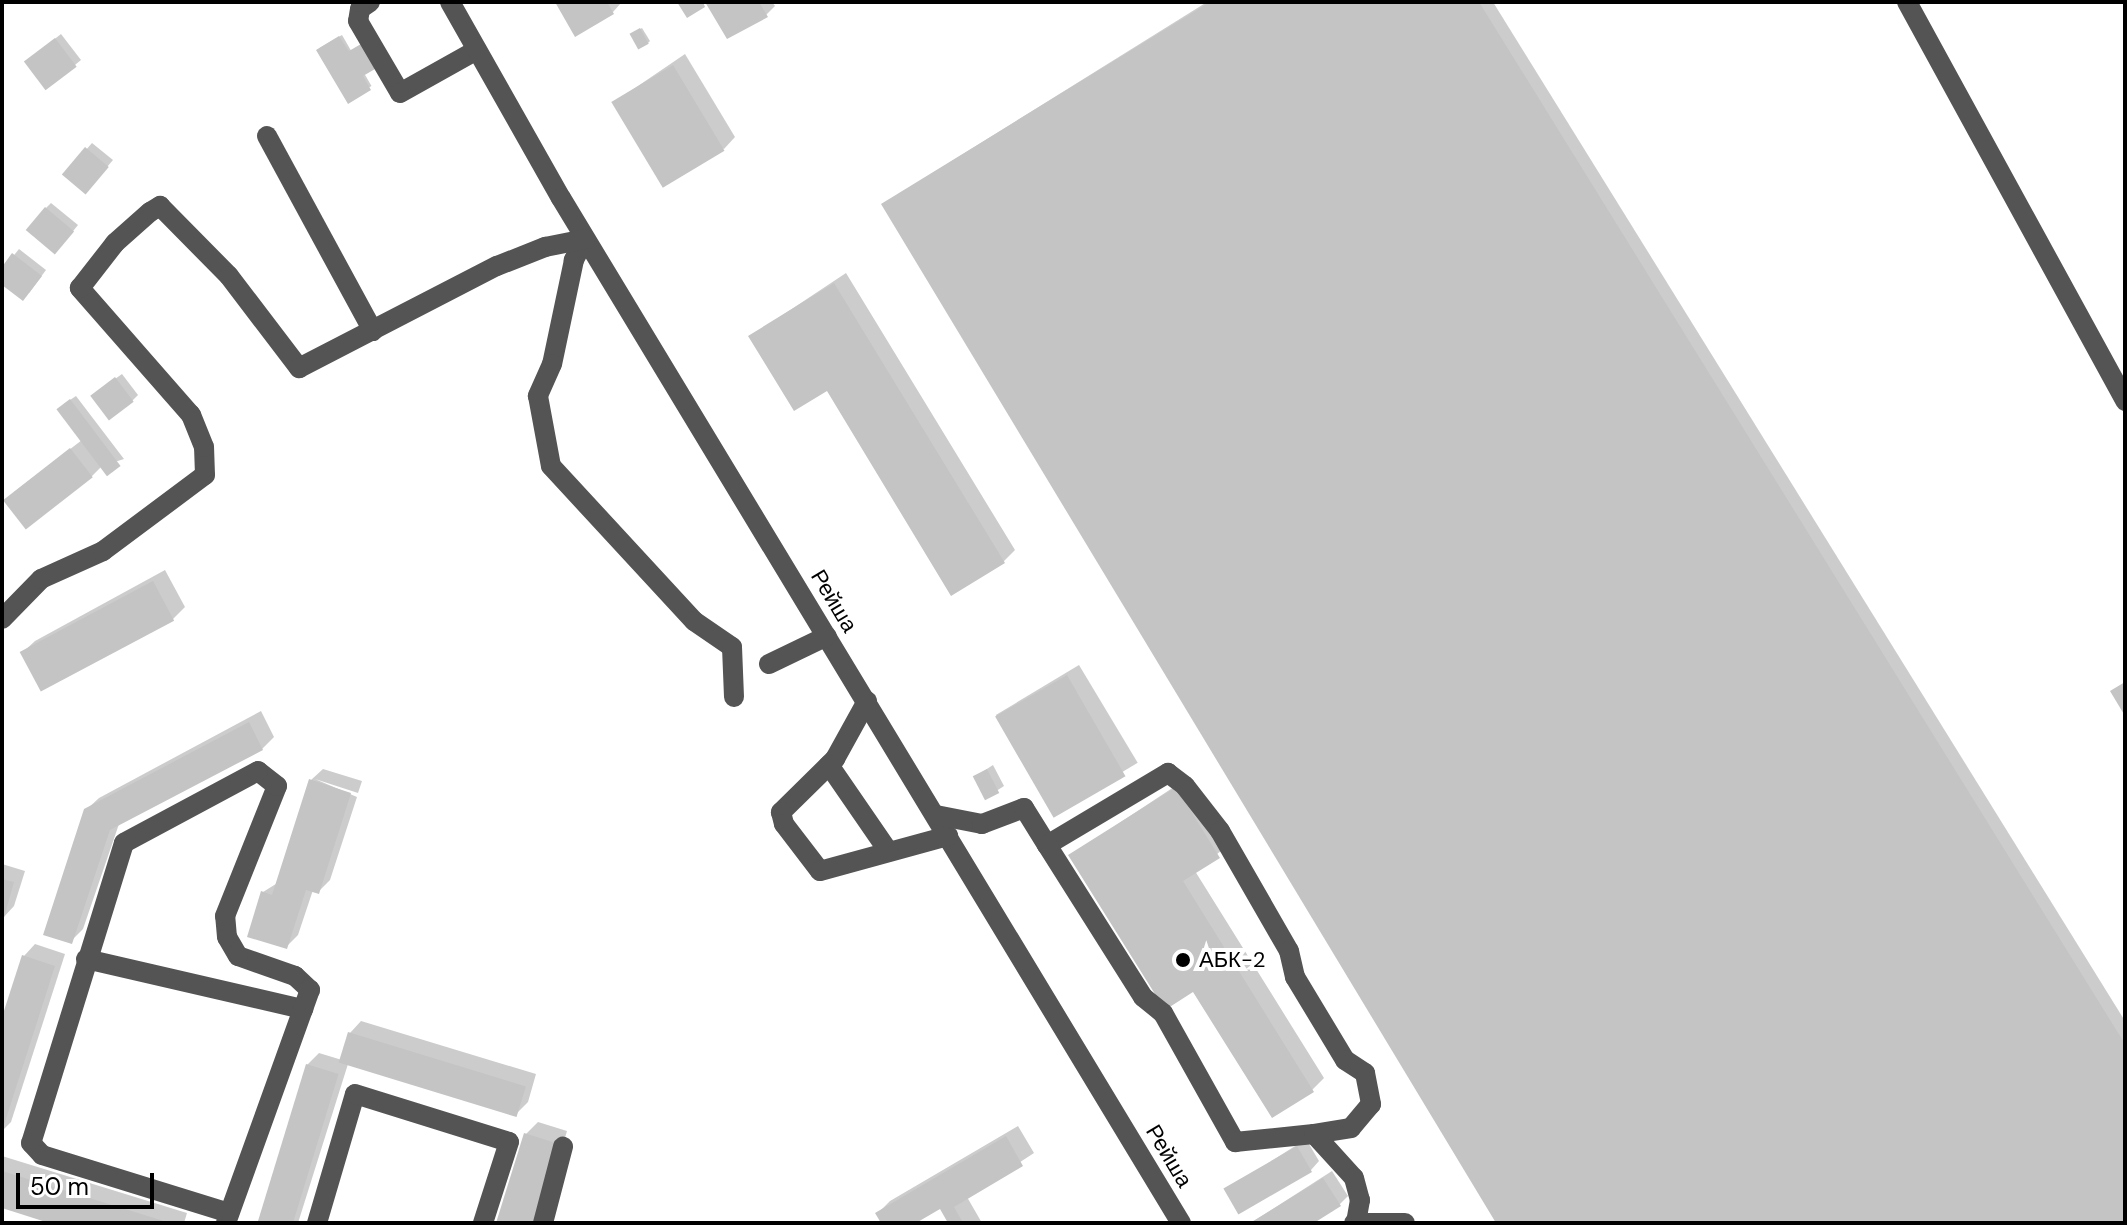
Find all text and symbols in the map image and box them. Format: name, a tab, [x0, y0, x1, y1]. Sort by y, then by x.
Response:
street label: Рейша	[805, 565, 863, 637]
place label: АБК-2	[1199, 947, 1266, 973]
marker: АБК-2	[1174, 951, 1192, 969]
street label: Рейша	[1140, 1120, 1198, 1192]
scale bar	[20, 1157, 158, 1207]
text: 50 m	[30, 1171, 89, 1202]

